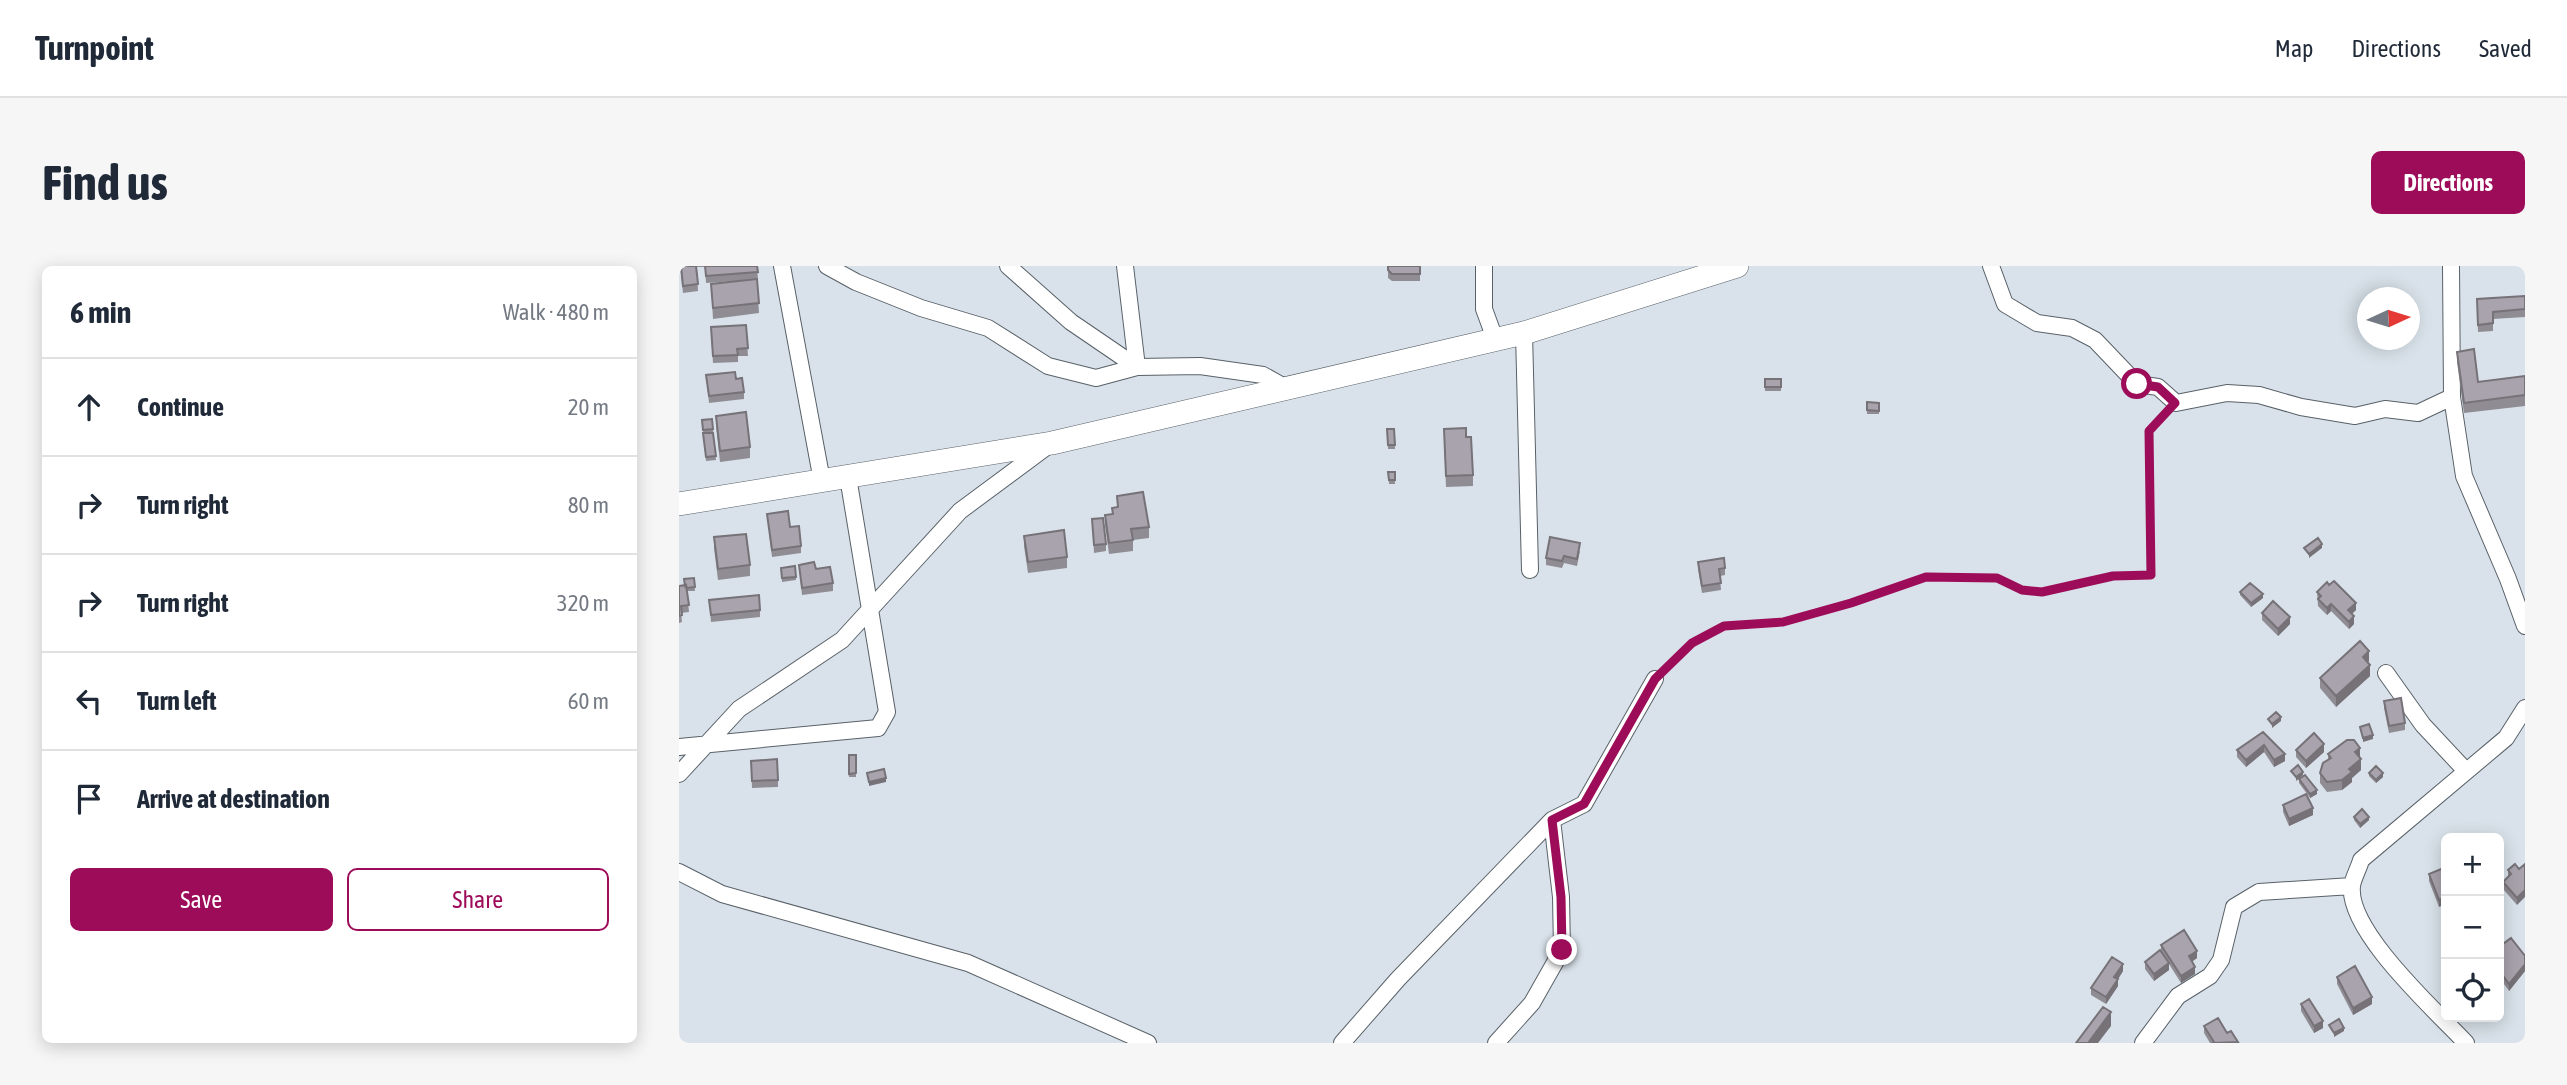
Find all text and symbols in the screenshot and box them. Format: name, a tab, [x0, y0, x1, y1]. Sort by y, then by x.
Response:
text: Turnpoint	[35, 29, 154, 67]
text: Map	[2275, 35, 2313, 62]
text: Directions	[2351, 35, 2441, 62]
text: Saved	[2479, 35, 2532, 62]
button: Directions	[2371, 151, 2525, 214]
text: Find us	[42, 154, 168, 210]
north arrow	[2357, 287, 2420, 350]
text: 6 min	[70, 295, 131, 329]
text: Walk · 480 m	[503, 299, 609, 325]
route start	[2121, 368, 2152, 399]
icon: ahead	[70, 388, 108, 426]
text: Continue	[137, 392, 224, 422]
text: 20 m	[568, 394, 609, 420]
icon: right	[70, 486, 108, 524]
text: Turn right	[137, 490, 228, 520]
text: 80 m	[568, 492, 609, 518]
icon: right	[70, 584, 108, 622]
text: Turn right	[137, 588, 228, 618]
text: 320 m	[557, 590, 609, 616]
icon: left	[70, 682, 108, 720]
text: Turn left	[137, 686, 217, 716]
text: 60 m	[568, 688, 609, 714]
icon: arrive	[70, 780, 108, 818]
text: Arrive at destination	[137, 784, 330, 814]
map controls	[2441, 833, 2504, 1022]
button: +	[2441, 833, 2504, 896]
button: Save	[70, 868, 333, 931]
button: Share	[347, 868, 609, 931]
button: −	[2441, 896, 2504, 959]
route end	[1546, 934, 1577, 965]
button: locate	[2441, 959, 2504, 1022]

